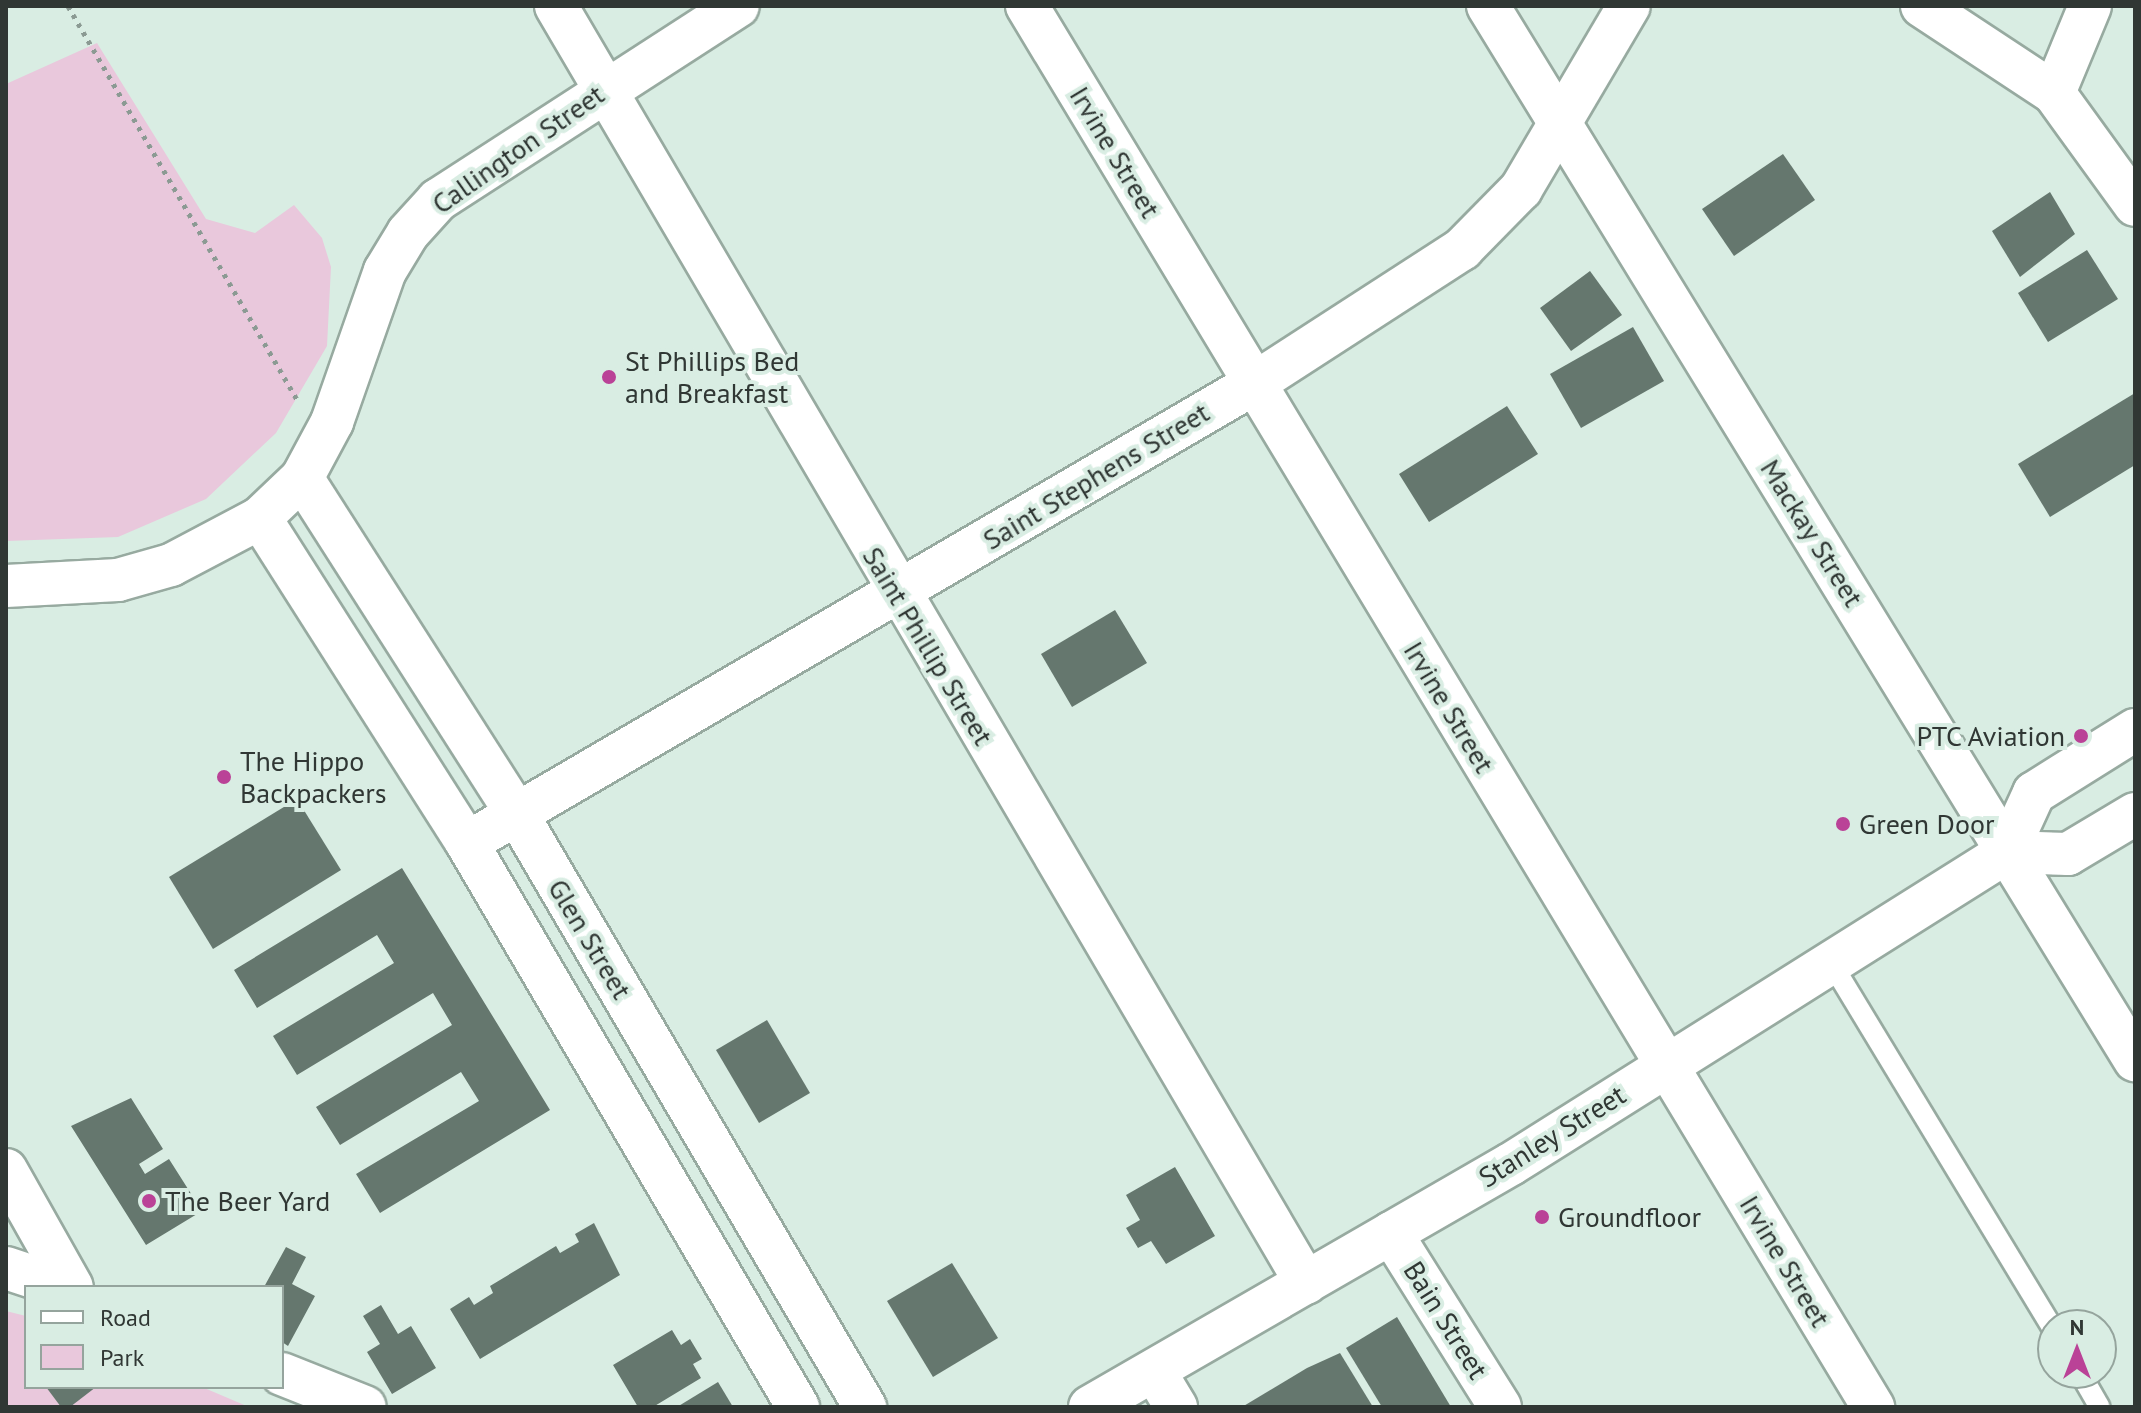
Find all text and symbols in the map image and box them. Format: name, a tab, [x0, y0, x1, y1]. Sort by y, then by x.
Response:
street label: Callington Street	[426, 77, 610, 221]
street label: Irvine Street	[1063, 80, 1167, 224]
place label: St Phillips Bed and Breakfast	[625, 344, 799, 410]
marker: St Phillips Bed and Breakfast	[600, 368, 618, 386]
street label: Saint Stephens Street	[977, 395, 1215, 557]
street label: Mackay Street	[1753, 453, 1871, 613]
street label: Saint Phillip Street	[856, 541, 1000, 751]
street label: Irvine Street	[1397, 635, 1501, 779]
place label: PTC Aviation	[1915, 719, 2065, 753]
marker: PTC Aviation	[2072, 727, 2090, 745]
place label: The Hippo Backpackers	[240, 744, 387, 810]
marker: The Hippo Backpackers	[215, 768, 233, 786]
place label: Green Door	[1859, 807, 1994, 841]
marker: Green Door	[1834, 815, 1852, 833]
street label: Glen Street	[541, 873, 639, 1005]
street label: Stanley Street	[1472, 1077, 1632, 1195]
place label: The Beer Yard	[165, 1184, 331, 1218]
street label: Irvine Street	[1733, 1189, 1837, 1333]
marker: The Beer Yard	[140, 1192, 158, 1210]
place label: Groundfloor	[1558, 1200, 1701, 1234]
marker: Groundfloor	[1533, 1208, 1551, 1226]
street label: Bain Street	[1397, 1255, 1495, 1385]
legend	[24, 1285, 284, 1389]
text: Road	[100, 1302, 151, 1333]
north arrow	[2037, 1309, 2117, 1389]
text: N	[2070, 1313, 2084, 1341]
text: Park	[100, 1342, 144, 1373]

